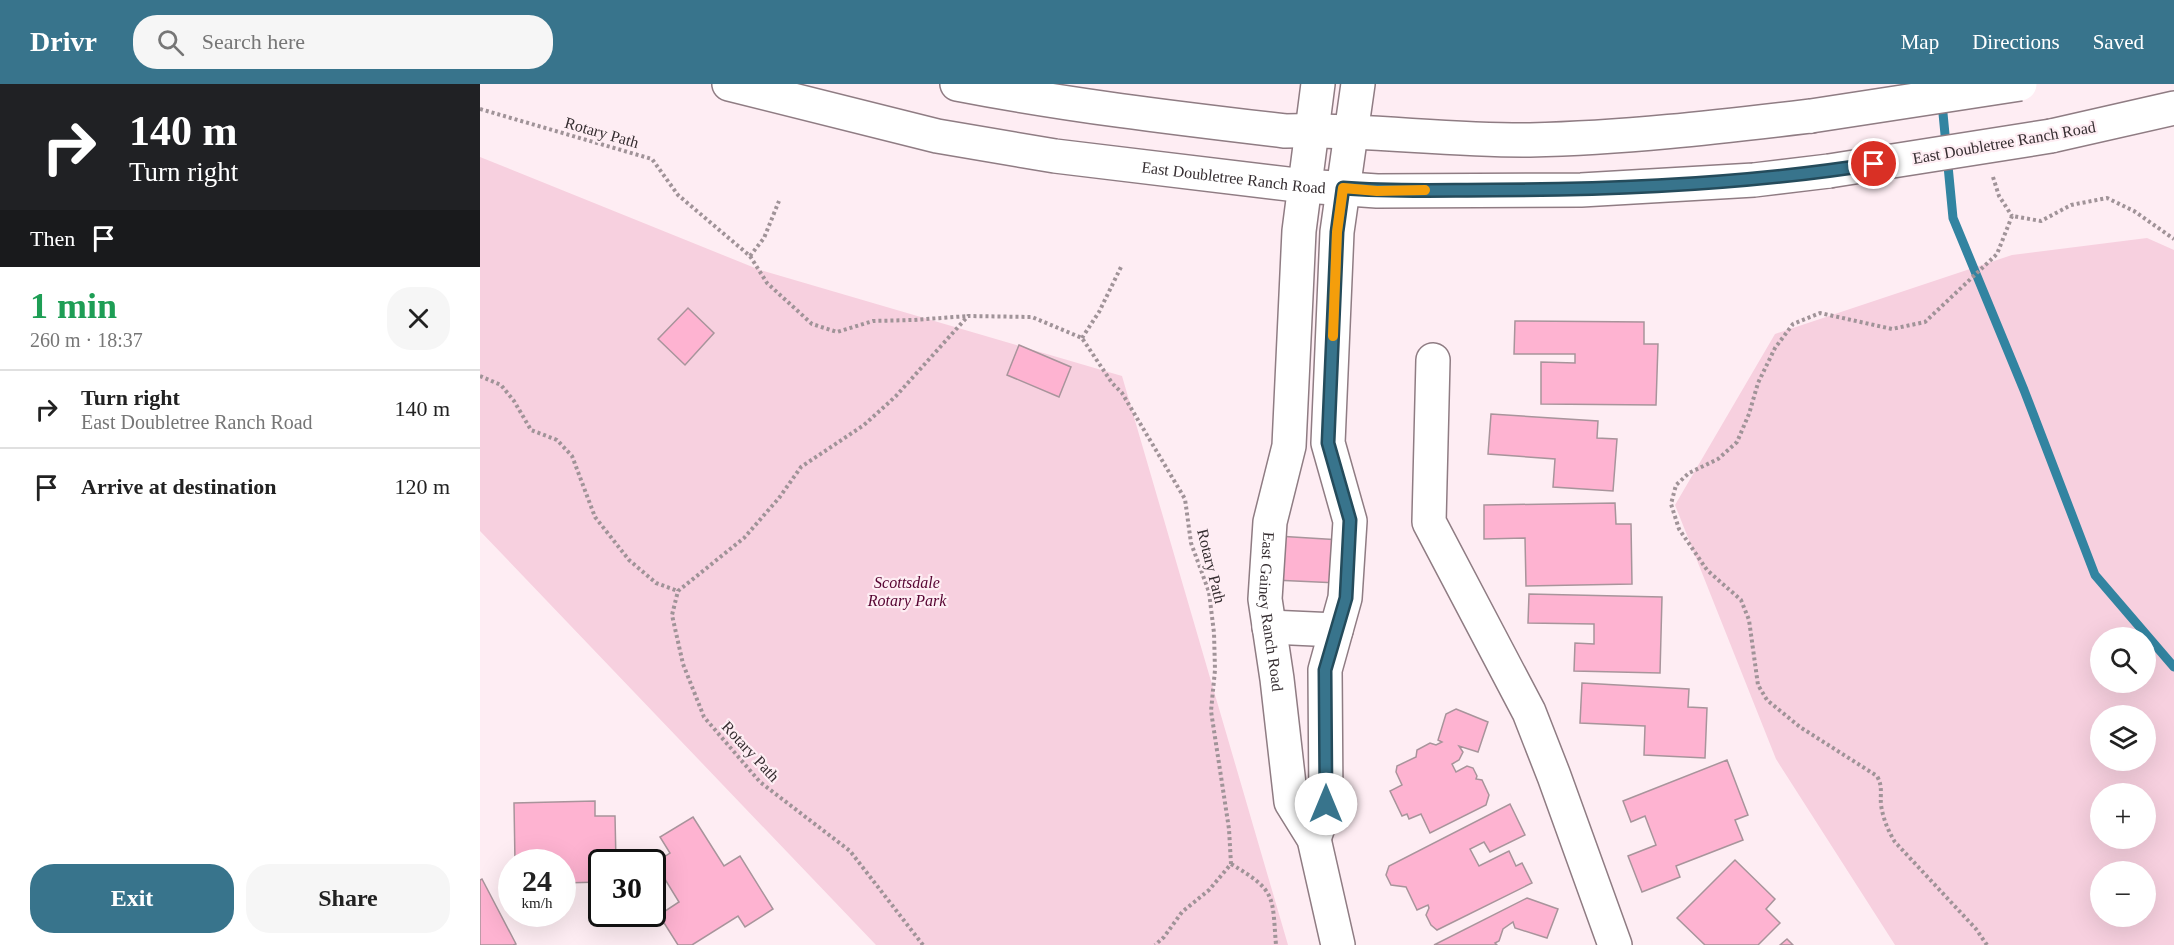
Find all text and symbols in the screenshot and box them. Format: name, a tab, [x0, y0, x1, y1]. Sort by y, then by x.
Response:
search box	[133, 15, 553, 69]
text: Drivr	[30, 26, 97, 57]
icon: search	[154, 26, 187, 59]
text: Search here	[202, 29, 305, 54]
text: Map	[1901, 30, 1939, 54]
text: Directions	[1972, 30, 2060, 54]
text: Saved	[2093, 30, 2144, 54]
icon: right	[30, 108, 108, 186]
text: 140 m	[129, 108, 238, 154]
street label: Rotary Path	[563, 114, 641, 152]
street label: East Doubletree Ranch Road	[1911, 118, 2097, 167]
pin	[1848, 138, 1899, 189]
icon: arrive	[1857, 147, 1890, 180]
text: Turn right	[129, 157, 238, 187]
street label: East Doubletree Ranch Road	[1141, 158, 1326, 196]
icon: arrive	[87, 222, 120, 255]
text: Then	[30, 226, 75, 251]
text: 1 min	[30, 286, 117, 326]
button: close	[387, 287, 450, 350]
text: 260 m · 18:37	[30, 329, 143, 351]
text: Turn right	[81, 385, 180, 410]
icon: right	[30, 393, 63, 426]
text: 140 m	[394, 396, 450, 421]
text: East Doubletree Ranch Road	[81, 411, 313, 433]
icon: arrive	[30, 471, 63, 504]
text: Arrive at destination	[81, 474, 277, 499]
text: 120 m	[394, 474, 450, 499]
street label: Rotary Path	[1193, 527, 1229, 605]
street label: East Gainey Ranch Road	[1255, 531, 1286, 692]
park label: Scottsdale Rotary Park	[867, 574, 947, 610]
map controls	[2090, 627, 2156, 927]
button: search	[2090, 627, 2156, 693]
button: layers	[2090, 705, 2156, 771]
street label: Rotary Path	[718, 718, 783, 786]
position arrow	[1294, 772, 1358, 836]
button: +	[2090, 783, 2156, 849]
speed limit sign: 30	[588, 849, 666, 927]
button: −	[2090, 861, 2156, 927]
button: Exit	[30, 864, 234, 933]
button: Share	[246, 864, 450, 933]
text: 24	[522, 864, 552, 897]
text: km/h	[522, 895, 552, 911]

